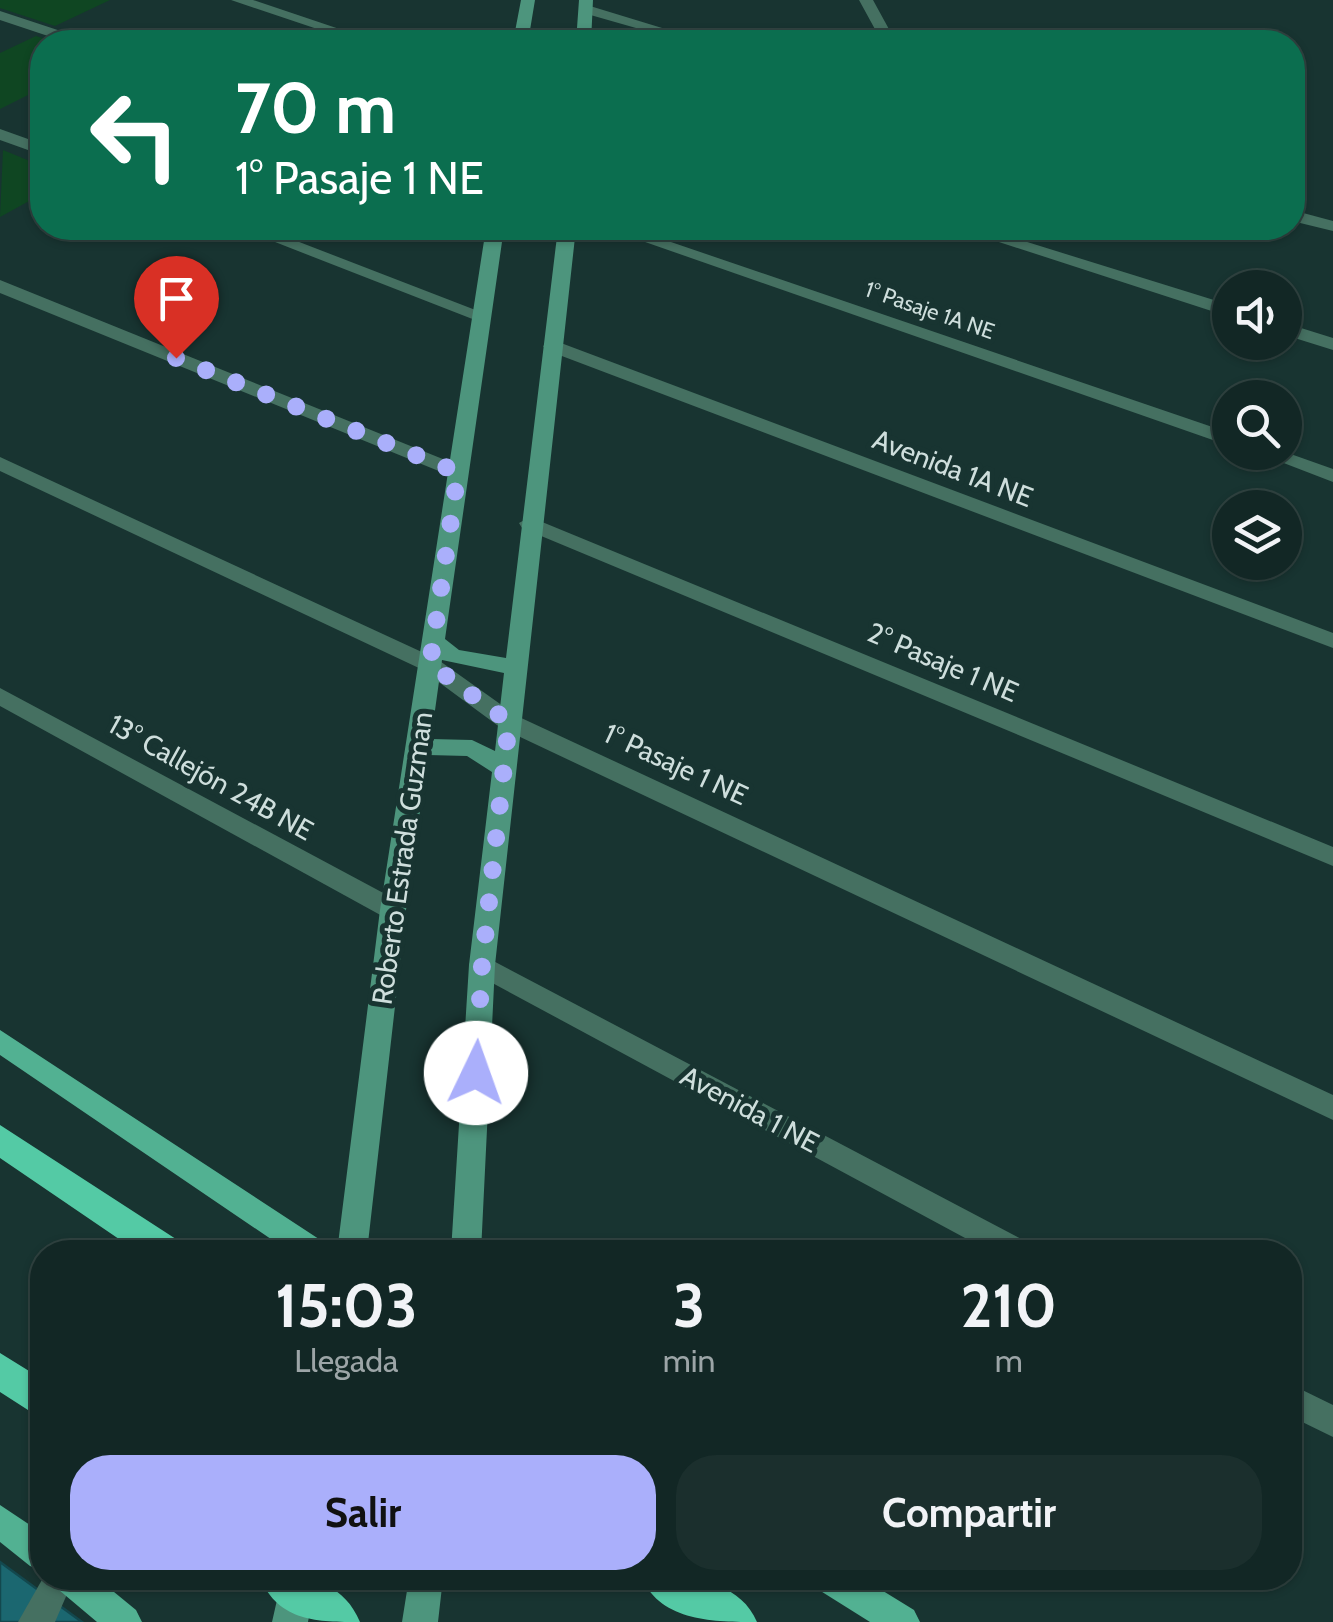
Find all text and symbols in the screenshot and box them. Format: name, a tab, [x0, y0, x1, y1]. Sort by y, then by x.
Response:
text: 70 m	[235, 65, 396, 151]
icon: left	[70, 70, 200, 200]
text: 1° Pasaje 1 NE	[235, 151, 484, 205]
pin	[134, 256, 219, 359]
map controls	[1212, 270, 1302, 580]
button: sound	[1212, 270, 1302, 360]
icon: arrive	[149, 271, 204, 326]
street label: 1° Pasaje 1A NE	[861, 276, 998, 345]
button: search	[1212, 380, 1302, 470]
street label: Avenida 1A NE	[868, 422, 1038, 514]
button: layers	[1212, 490, 1302, 580]
street label: 2° Pasaje 1 NE	[863, 615, 1023, 709]
street label: 13° Callejón 24B NE	[103, 707, 319, 847]
street label: Roberto Estrada Guzman	[365, 709, 439, 1007]
street label: 1° Pasaje 1 NE	[599, 716, 753, 812]
position arrow	[424, 1021, 528, 1125]
street label: Avenida 1 NE	[675, 1058, 825, 1160]
text: 15:03	[275, 1269, 418, 1342]
text: 3	[673, 1269, 705, 1342]
text: 210	[961, 1269, 1057, 1342]
text: Llegada	[294, 1341, 398, 1380]
text: min	[663, 1341, 715, 1380]
text: m	[995, 1341, 1023, 1380]
button: Salir	[70, 1455, 656, 1570]
button: Compartir	[676, 1455, 1262, 1570]

